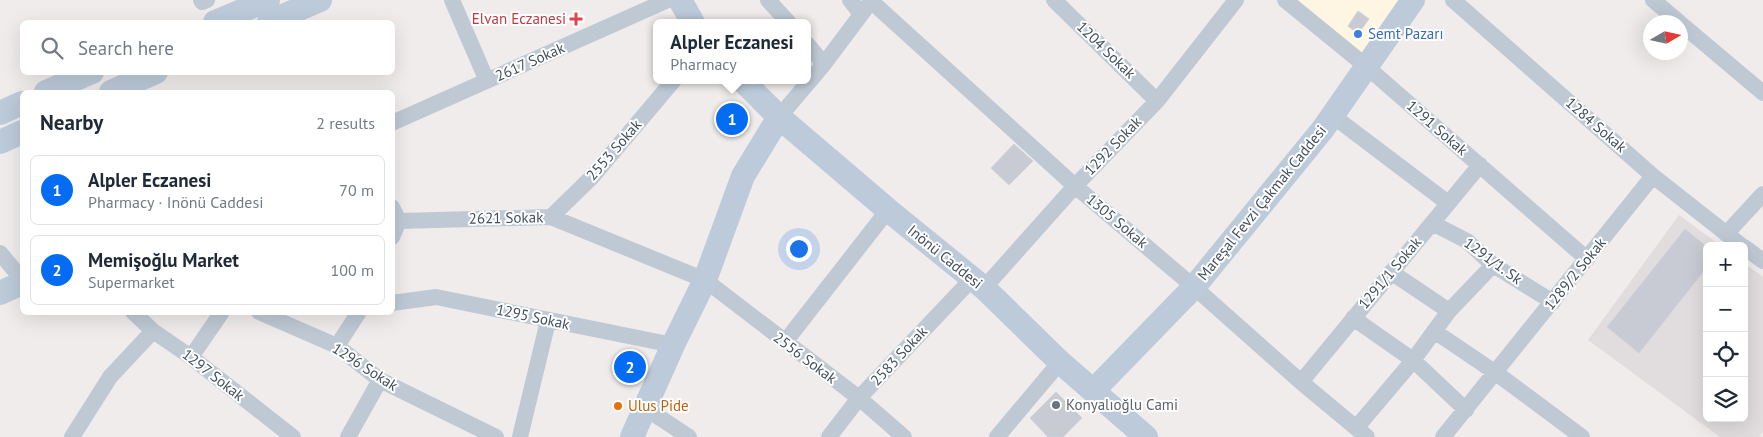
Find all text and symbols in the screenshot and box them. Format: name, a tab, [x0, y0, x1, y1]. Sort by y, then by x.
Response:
place label: Elvan Eczanesi	[472, 9, 566, 28]
marker: Elvan Eczanesi	[570, 13, 582, 25]
north arrow	[1643, 15, 1688, 60]
street label: 1204 Sokak	[1073, 17, 1140, 83]
popup	[653, 19, 811, 84]
search box	[20, 20, 395, 75]
place label: Semt Pazarı	[1368, 24, 1443, 43]
marker: Semt Pazarı	[1352, 28, 1364, 40]
text: Alpler Eczanesi	[670, 30, 794, 54]
icon: search	[38, 34, 66, 62]
text: Search here	[78, 36, 174, 60]
street label: 2617 Sokak	[492, 38, 568, 85]
text: Pharmacy	[670, 54, 737, 74]
street label: 1284 Sokak	[1562, 93, 1631, 157]
street label: 1291 Sokak	[1403, 96, 1472, 160]
pin: 1	[716, 100, 748, 138]
text: Nearby	[40, 109, 103, 136]
street label: 1292 Sokak	[1080, 112, 1146, 179]
text: 2 results	[316, 113, 375, 133]
street label: 2553 Sokak	[582, 115, 646, 184]
street label: Mareşal Fevzi Çakmak Caddesi	[1193, 121, 1330, 284]
text: Alpler Eczanesi	[88, 168, 211, 192]
text: 1	[52, 180, 62, 200]
text: 70 m	[339, 180, 374, 200]
street label: 1305 Sokak	[1083, 189, 1153, 252]
text: Pharmacy · Inönü Caddesi	[88, 192, 264, 212]
street label: 2621 Sokak	[469, 207, 544, 228]
street label: Inönü Caddesi	[904, 221, 987, 293]
street label: 1291/1 Sokak	[1354, 232, 1426, 312]
street label: 1291/1. Sk	[1460, 233, 1527, 289]
street label: 1289/2 Sokak	[1540, 233, 1610, 314]
your location	[786, 236, 812, 262]
map controls	[1703, 242, 1748, 422]
button: +	[1703, 242, 1748, 287]
text: Memişoğlu Market	[88, 248, 239, 272]
text: 2	[52, 260, 62, 280]
text: 100 m	[331, 260, 374, 280]
text: Supermarket	[88, 272, 175, 292]
button: −	[1703, 287, 1748, 332]
street label: 1295 Sokak	[495, 299, 572, 334]
street label: 2583 Sokak	[866, 321, 932, 389]
street label: 2556 Sokak	[770, 328, 841, 388]
button: locate	[1703, 332, 1748, 377]
street label: 1296 Sokak	[329, 338, 402, 395]
street label: 1297 Sokak	[178, 344, 249, 405]
pin: 2	[614, 348, 646, 386]
button: layers	[1703, 377, 1748, 422]
place label: Konyalıoğlu Cami	[1066, 395, 1178, 414]
place label: Ulus Pide	[628, 396, 689, 415]
marker: Konyalıoğlu Cami	[1050, 399, 1062, 411]
marker: Ulus Pide	[612, 400, 624, 412]

